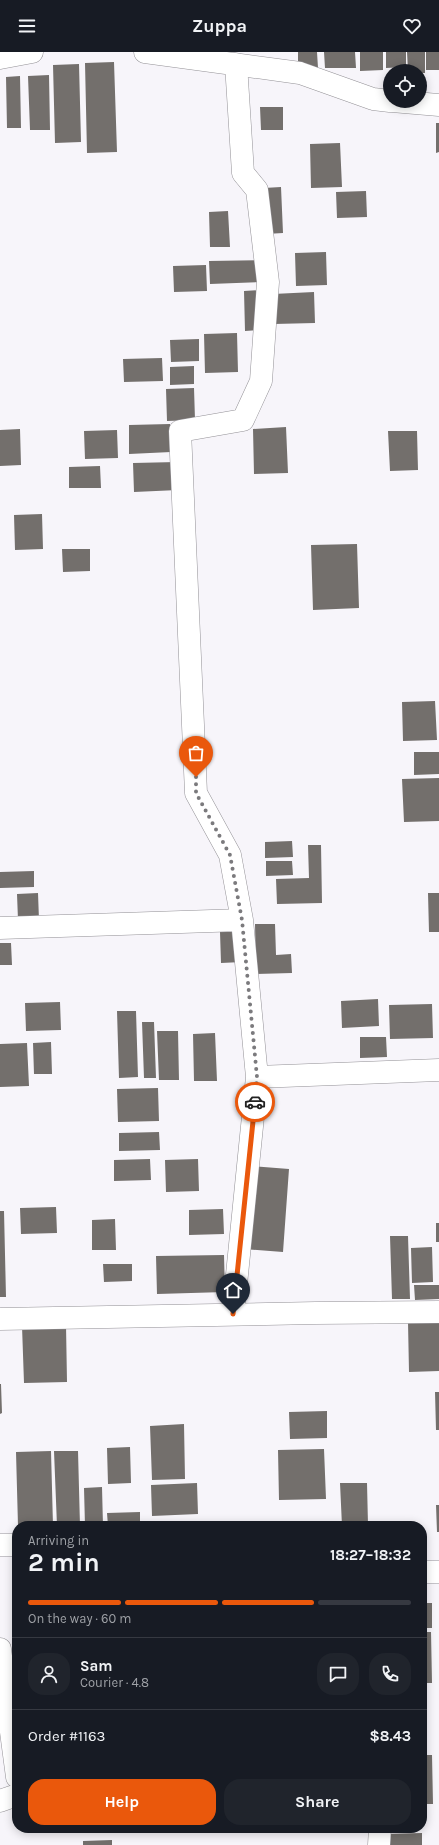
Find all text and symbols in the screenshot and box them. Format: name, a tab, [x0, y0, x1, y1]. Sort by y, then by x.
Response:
icon: menu	[16, 15, 38, 37]
text: Zuppa	[192, 15, 247, 37]
icon: heart	[401, 15, 423, 37]
map controls	[383, 64, 427, 108]
button: locate	[383, 64, 427, 108]
pin	[179, 736, 213, 777]
icon: bag	[185, 742, 207, 764]
courier	[235, 1082, 275, 1122]
icon: car	[244, 1091, 266, 1113]
pin	[216, 1273, 250, 1314]
icon: home	[222, 1279, 244, 1301]
text: Arriving in	[28, 1533, 89, 1548]
text: 18:27–18:32	[330, 1546, 411, 1564]
text: 2 min	[28, 1547, 100, 1578]
text: On the way · 60 m	[28, 1611, 131, 1626]
button: person	[28, 1653, 70, 1695]
button: chat	[317, 1653, 359, 1695]
button: phone	[369, 1653, 411, 1695]
text: Sam	[80, 1657, 113, 1675]
text: Courier · 4.8	[80, 1675, 149, 1690]
text: Order #1163	[28, 1727, 105, 1745]
text: $8.43	[369, 1727, 411, 1745]
button: Help	[28, 1779, 216, 1825]
button: Share	[224, 1779, 411, 1825]

